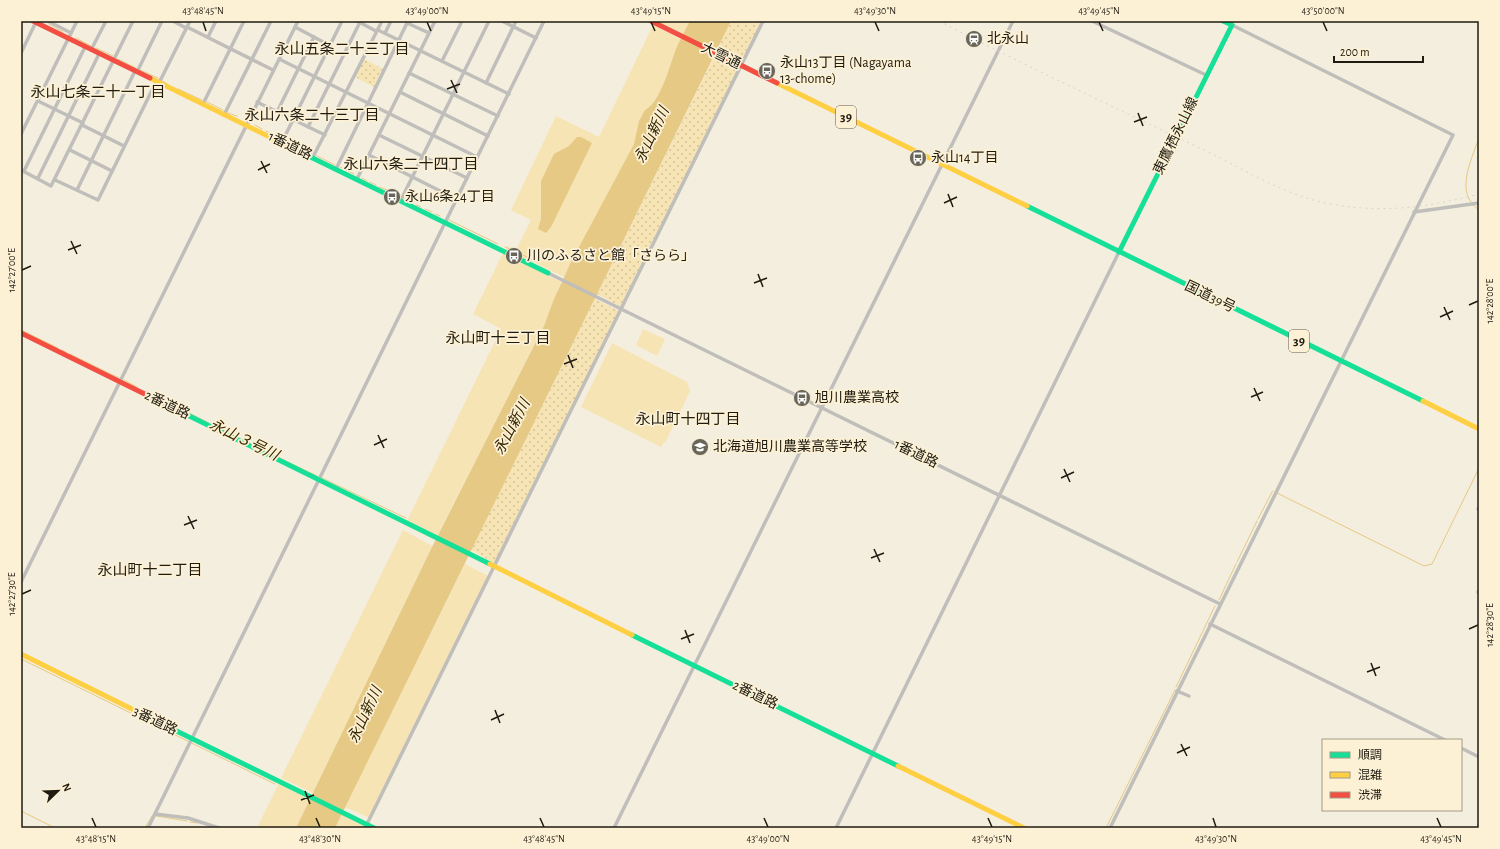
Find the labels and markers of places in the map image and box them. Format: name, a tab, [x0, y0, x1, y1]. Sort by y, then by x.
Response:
station icon: 北永山	[964, 29, 984, 49]
place label: 北永山	[987, 30, 1029, 46]
place label: 永山13丁目 (Nagayama 13-chome)	[780, 55, 912, 86]
bus stop icon: 永山13丁目 (Nagayama 13-chome)	[757, 61, 777, 81]
bus stop icon: 永山14丁目	[908, 148, 928, 168]
place label: 永山14丁目	[931, 150, 999, 165]
bus stop icon: 永山6条24丁目	[382, 187, 402, 207]
place label: 永山6条24丁目	[405, 189, 495, 204]
bus stop icon: 川のふるさと館「さらら」	[504, 246, 524, 266]
place label: 川のふるさと館「さらら」	[527, 248, 695, 263]
bus stop icon: 旭川農業高校	[792, 388, 812, 408]
place label: 旭川農業高校	[815, 390, 899, 405]
school or university icon: 北海道旭川農業高等学校	[690, 437, 710, 457]
place label: 北海道旭川農業高等学校	[713, 438, 867, 454]

